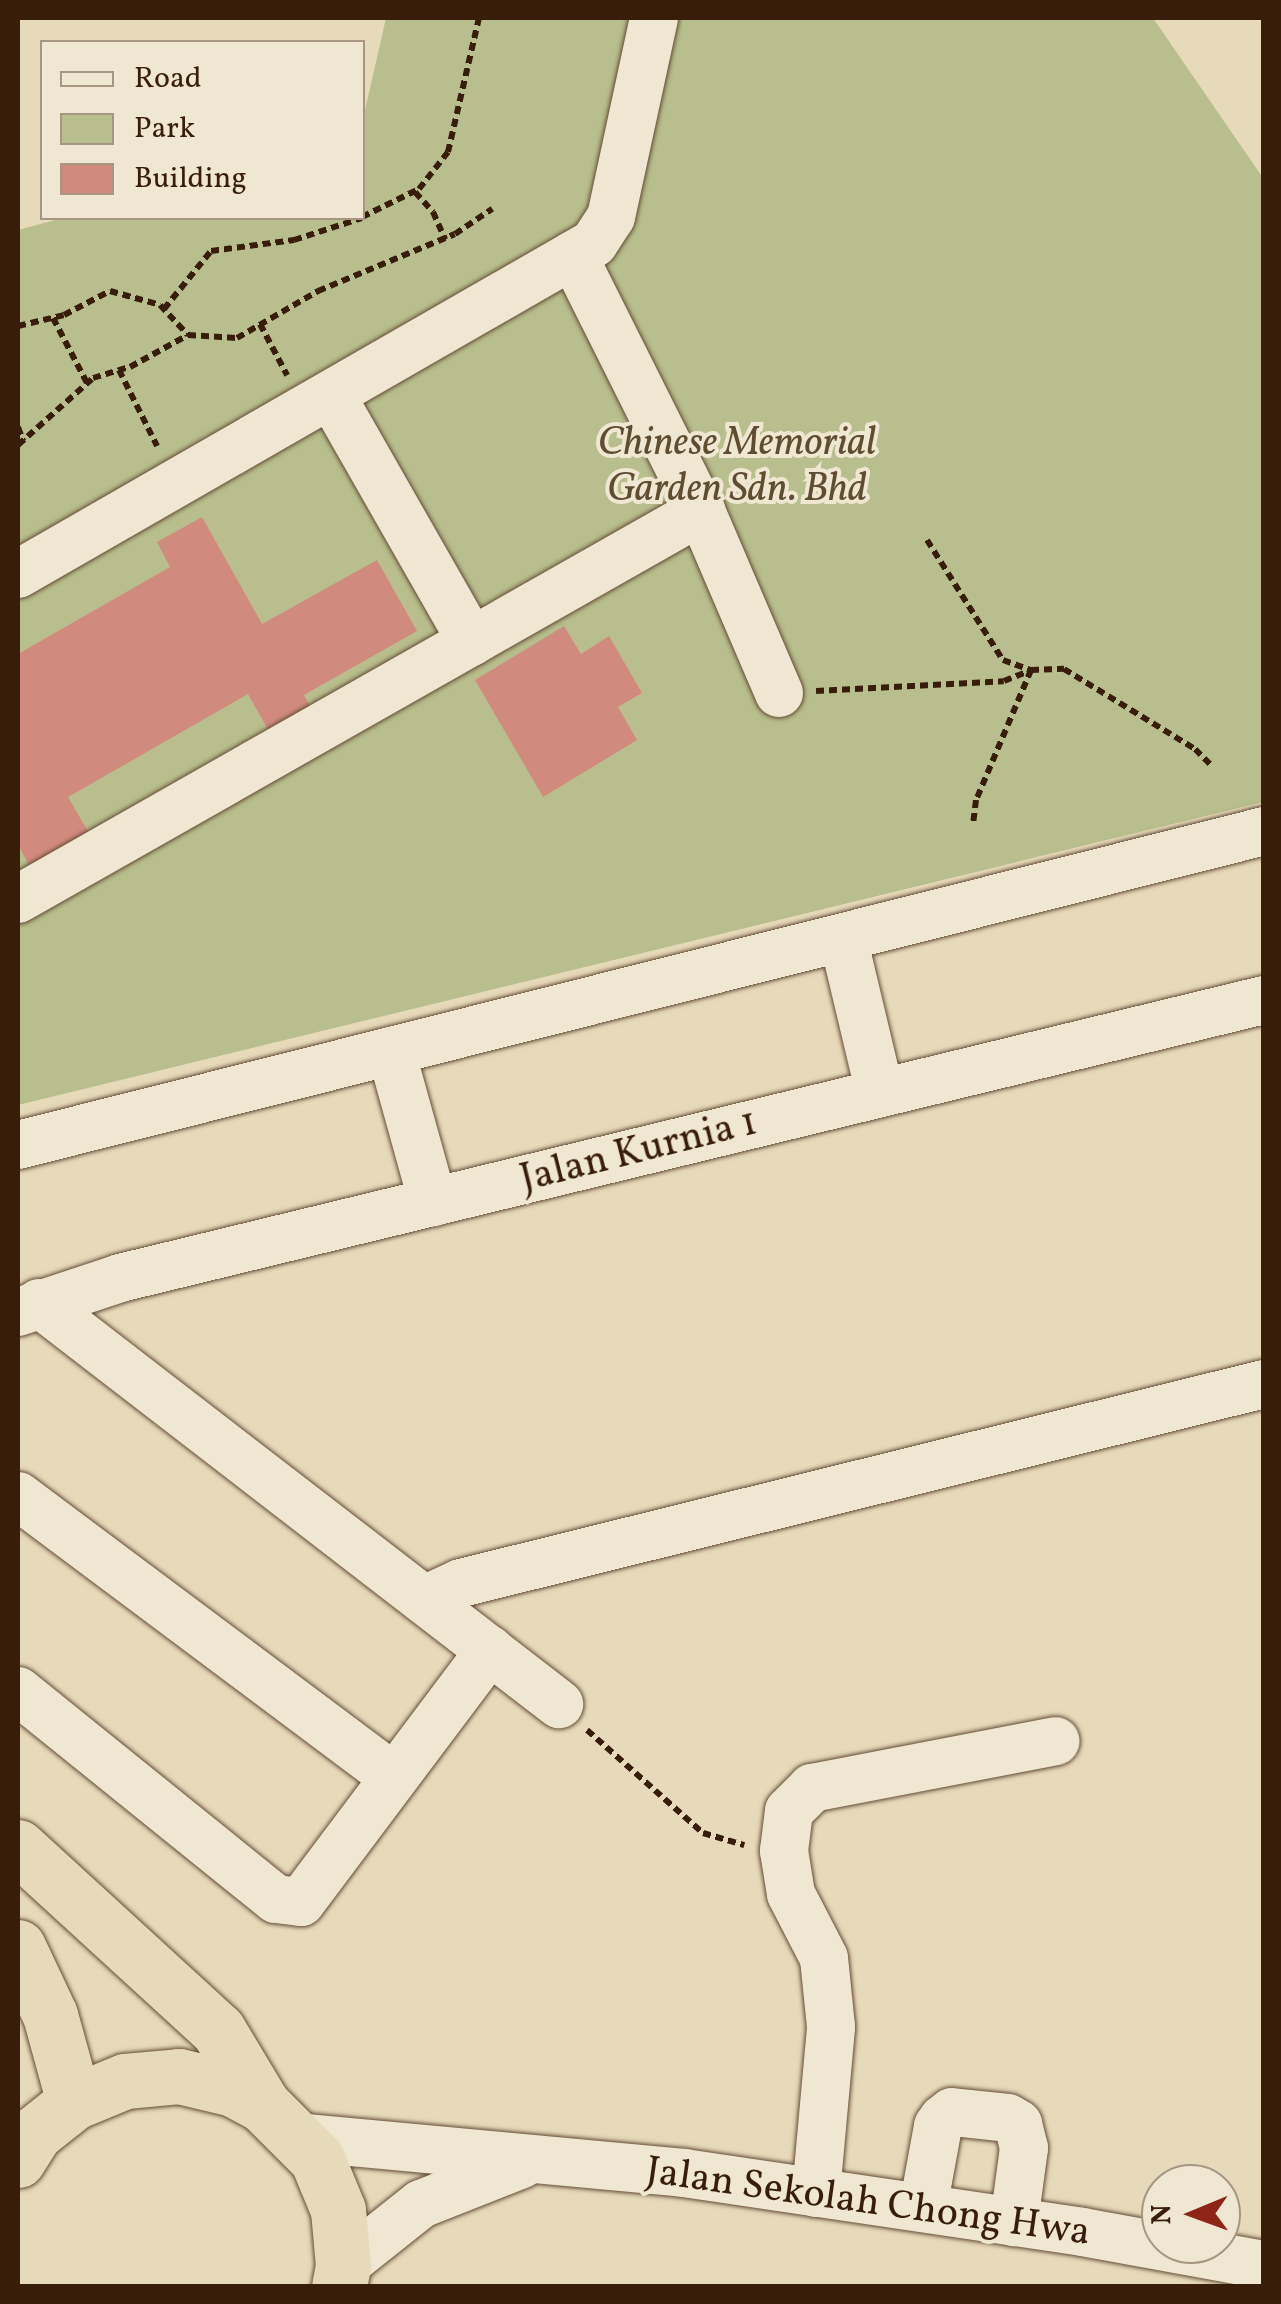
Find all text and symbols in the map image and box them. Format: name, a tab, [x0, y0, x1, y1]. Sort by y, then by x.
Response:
legend	[40, 40, 365, 220]
text: Road	[134, 58, 202, 100]
text: Park	[134, 108, 195, 150]
text: Building	[134, 158, 247, 200]
park label: Chinese Memorial Garden Sdn. Bhd	[598, 420, 876, 514]
street label: Jalan Kurnia 1	[515, 1099, 763, 1205]
street label: Jalan Sekolah Chong Hwa	[643, 2148, 1093, 2258]
north arrow	[1141, 2164, 1241, 2264]
text: N	[1143, 2204, 1182, 2225]

